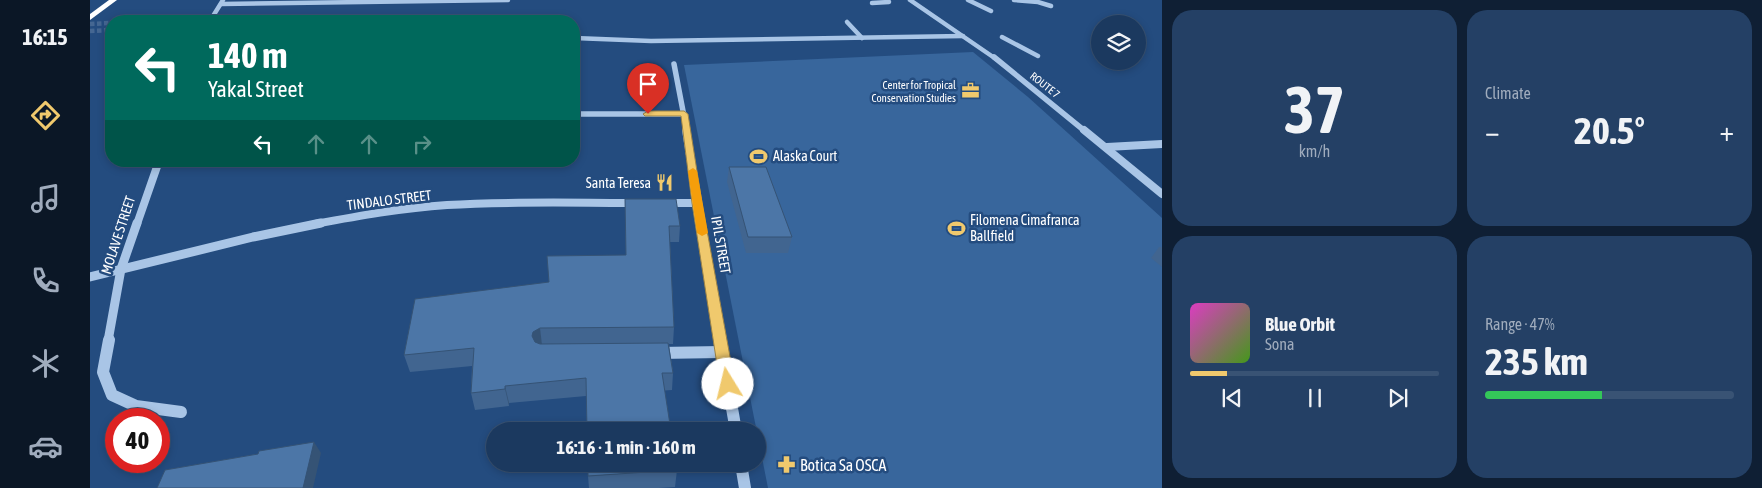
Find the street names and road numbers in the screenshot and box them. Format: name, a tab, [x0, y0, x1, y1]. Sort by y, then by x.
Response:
street label: ROUTE 7	[1028, 70, 1062, 100]
street label: TINDALO STREET	[346, 187, 432, 213]
street label: MOLAVE STREET	[98, 194, 138, 276]
street label: IPIL STREET	[708, 215, 734, 275]

